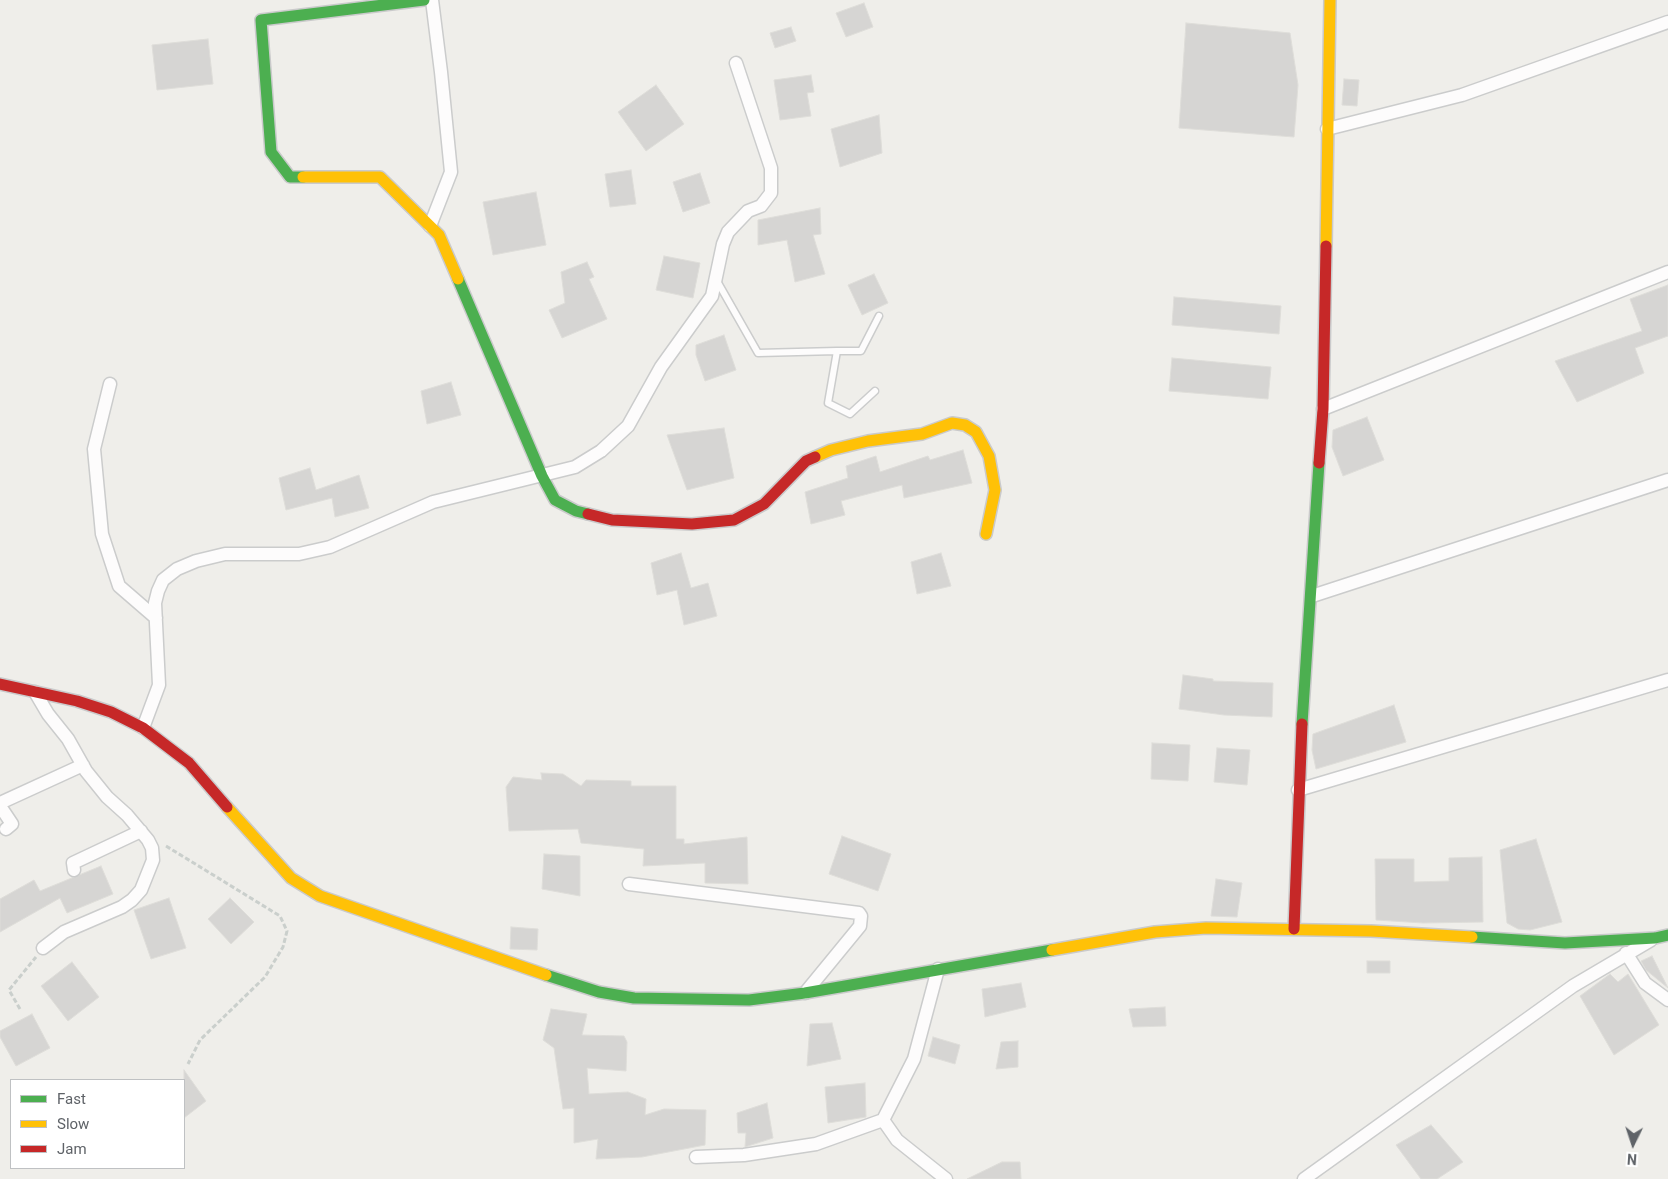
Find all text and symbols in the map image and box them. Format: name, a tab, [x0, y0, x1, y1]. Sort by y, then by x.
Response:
legend	[10, 1079, 185, 1169]
text: Fast	[57, 1090, 86, 1108]
text: Slow	[57, 1115, 89, 1133]
north arrow	[1608, 1119, 1658, 1169]
text: Jam	[57, 1140, 87, 1158]
text: N	[1626, 1151, 1637, 1167]

